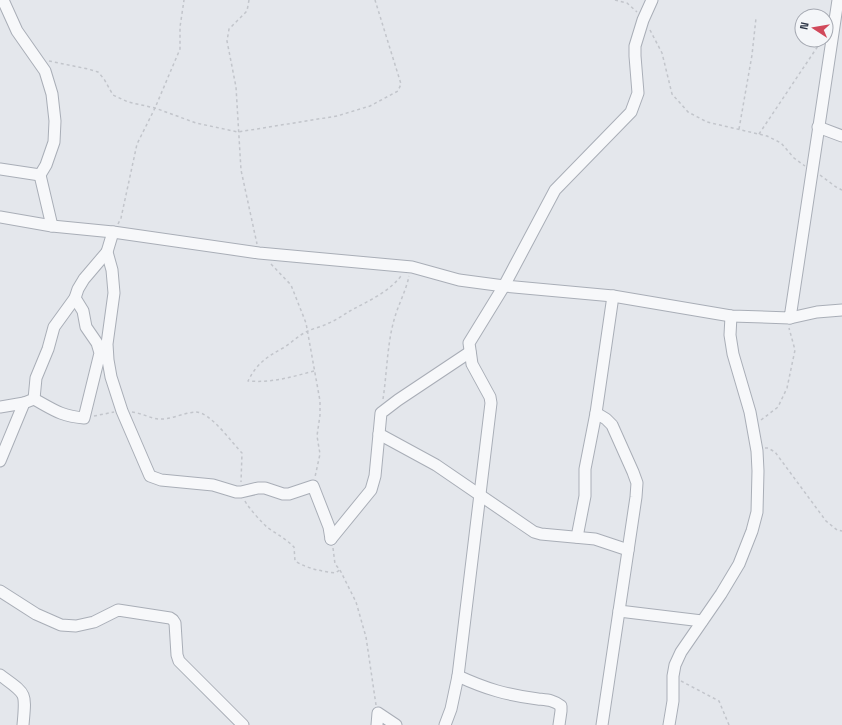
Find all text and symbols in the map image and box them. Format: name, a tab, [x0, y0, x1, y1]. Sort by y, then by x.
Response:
north arrow	[794, 8, 834, 48]
text: N	[797, 21, 812, 31]

